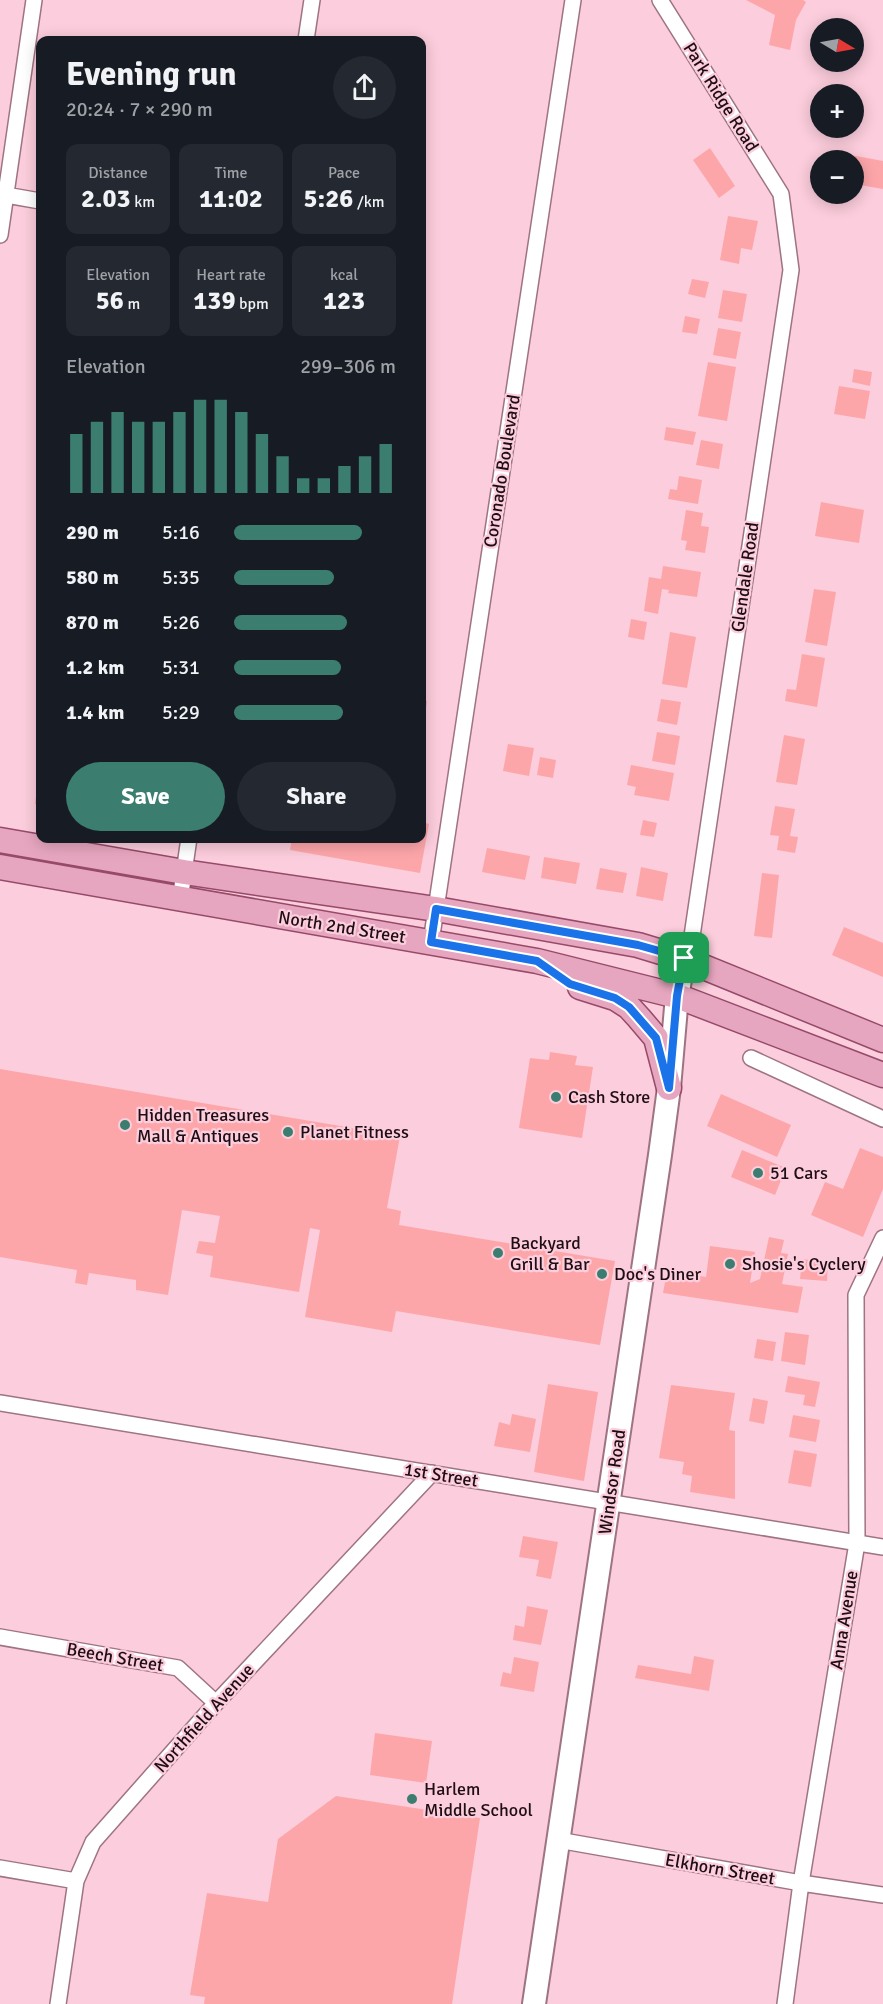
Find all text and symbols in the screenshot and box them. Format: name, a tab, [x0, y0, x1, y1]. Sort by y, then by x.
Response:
north arrow	[810, 18, 864, 72]
map controls	[810, 18, 864, 204]
street label: Park Ridge Road	[679, 38, 763, 156]
text: Evening run	[66, 54, 236, 95]
button: share	[333, 56, 396, 119]
button: +	[810, 84, 864, 138]
text: 20:24 · 7 × 290 m	[66, 97, 213, 122]
button: −	[810, 150, 864, 204]
text: Distance	[88, 163, 148, 183]
text: Time	[215, 163, 247, 183]
text: Pace	[328, 163, 360, 183]
text: 2.03	[81, 183, 131, 215]
text: 11:02	[199, 183, 263, 215]
text: 5:26	[304, 183, 353, 215]
text: km	[131, 192, 155, 212]
text: /km	[353, 192, 384, 212]
text: Elevation	[86, 265, 150, 285]
text: Heart rate	[196, 265, 266, 285]
text: kcal	[330, 265, 358, 285]
text: 56	[96, 285, 124, 317]
text: 139	[193, 285, 235, 317]
text: 123	[323, 285, 365, 317]
text: m	[124, 294, 140, 314]
text: bpm	[235, 294, 269, 314]
text: Elevation	[66, 354, 146, 379]
text: 299–306 m	[300, 354, 396, 379]
street label: Coronado Boulevard	[479, 393, 525, 549]
text: 290 m	[66, 520, 119, 545]
text: 5:16	[162, 520, 200, 545]
street label: Glendale Road	[726, 521, 764, 633]
text: 580 m	[66, 565, 119, 590]
text: 5:35	[162, 565, 200, 590]
text: 870 m	[66, 610, 119, 635]
text: 5:26	[162, 610, 200, 635]
text: 1.2 km	[66, 655, 124, 680]
text: 5:31	[162, 655, 200, 680]
text: 1.4 km	[66, 700, 124, 725]
text: 5:29	[162, 700, 200, 725]
button: Save	[66, 762, 225, 831]
button: Share	[237, 762, 396, 831]
street label: North 2nd Street	[277, 906, 407, 948]
pin	[658, 932, 709, 983]
icon: arrive	[667, 941, 700, 974]
place label: Cash Store	[568, 1086, 650, 1108]
marker: Cash Store	[549, 1090, 563, 1104]
place label: Hidden Treasures Mall & Antiques	[137, 1104, 269, 1147]
marker: Hidden Treasures Mall & Antiques	[118, 1118, 132, 1132]
place label: Planet Fitness	[300, 1121, 409, 1143]
marker: Planet Fitness	[281, 1125, 295, 1139]
place label: 51 Cars	[770, 1162, 828, 1184]
marker: 51 Cars	[751, 1166, 765, 1180]
place label: Backyard Grill & Bar	[510, 1232, 590, 1275]
marker: Backyard Grill & Bar	[491, 1246, 505, 1260]
place label: Shosie's Cyclery	[742, 1253, 866, 1275]
marker: Shosie's Cyclery	[723, 1257, 737, 1271]
place label: Doc's Diner	[614, 1263, 701, 1285]
marker: Doc's Diner	[595, 1267, 609, 1281]
street label: Windsor Road	[594, 1428, 630, 1536]
street label: 1st Street	[402, 1458, 480, 1492]
street label: Anna Avenue	[825, 1569, 863, 1671]
street label: Beech Street	[65, 1638, 165, 1676]
street label: Northfield Avenue	[149, 1659, 259, 1777]
place label: Harlem Middle School	[424, 1778, 533, 1821]
marker: Harlem Middle School	[405, 1792, 419, 1806]
street label: Elkhorn Street	[663, 1849, 777, 1889]

